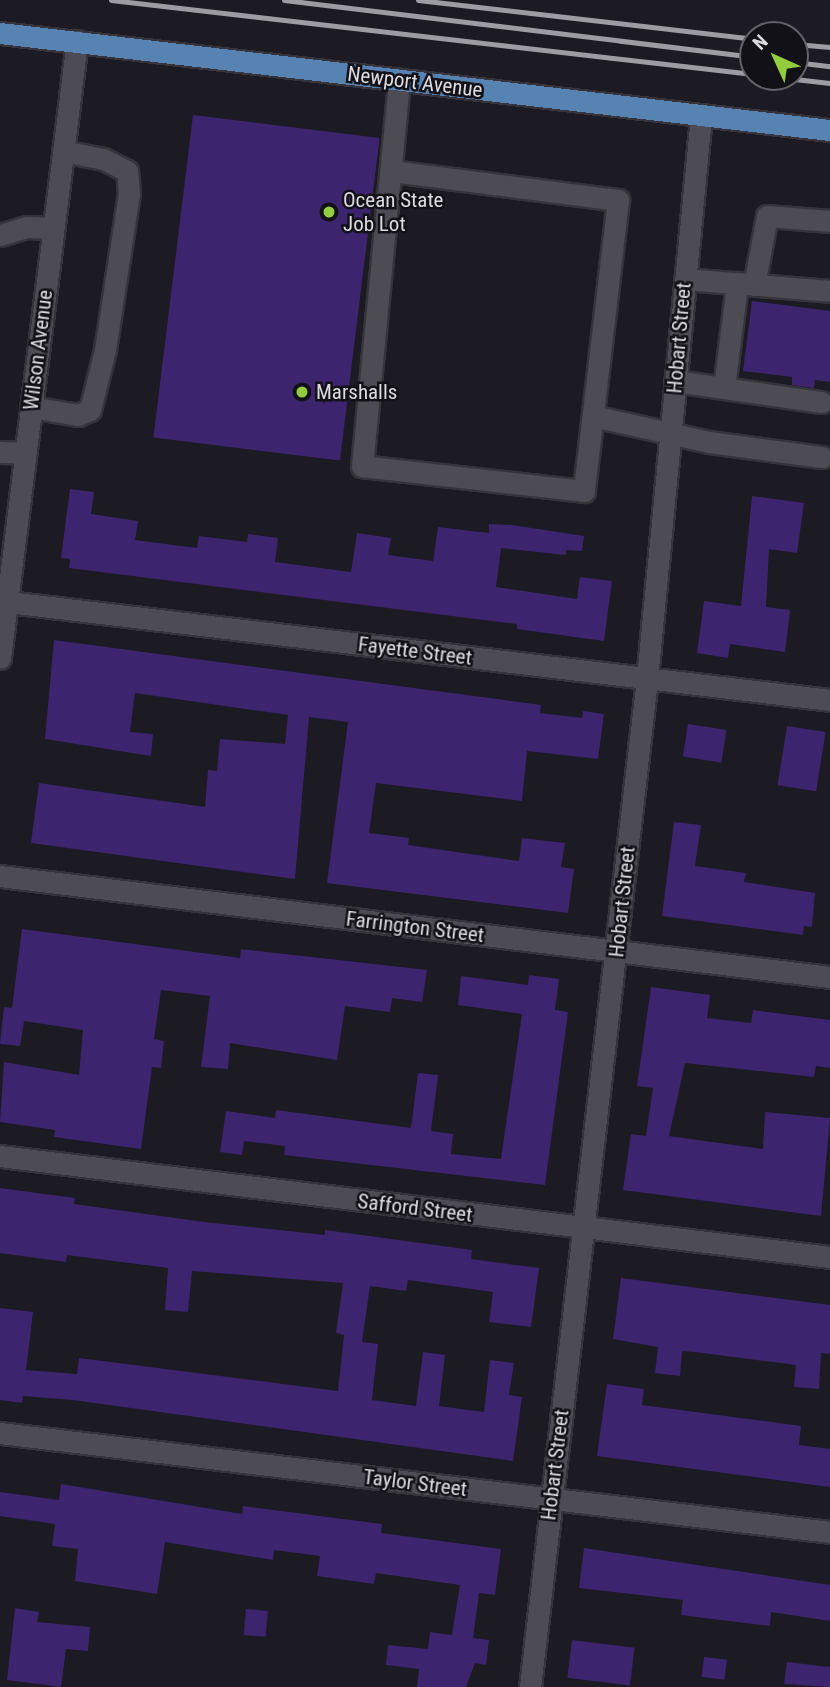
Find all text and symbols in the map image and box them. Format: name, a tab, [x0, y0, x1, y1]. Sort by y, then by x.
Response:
north arrow	[739, 21, 809, 91]
text: N	[748, 30, 772, 54]
street label: Newport Avenue	[346, 61, 484, 103]
place label: Ocean State Job Lot	[343, 187, 443, 237]
marker: Ocean State Job Lot	[321, 204, 337, 220]
street label: Hobart Street	[662, 282, 696, 394]
street label: Wilson Avenue	[18, 288, 58, 412]
place label: Marshalls	[316, 379, 397, 405]
marker: Marshalls	[294, 384, 310, 400]
street label: Fayette Street	[357, 632, 473, 670]
street label: Hobart Street	[604, 845, 640, 959]
street label: Farrington Street	[345, 906, 485, 948]
street label: Safford Street	[356, 1188, 474, 1228]
street label: Hobart Street	[536, 1408, 574, 1522]
street label: Taylor Street	[362, 1464, 468, 1502]

